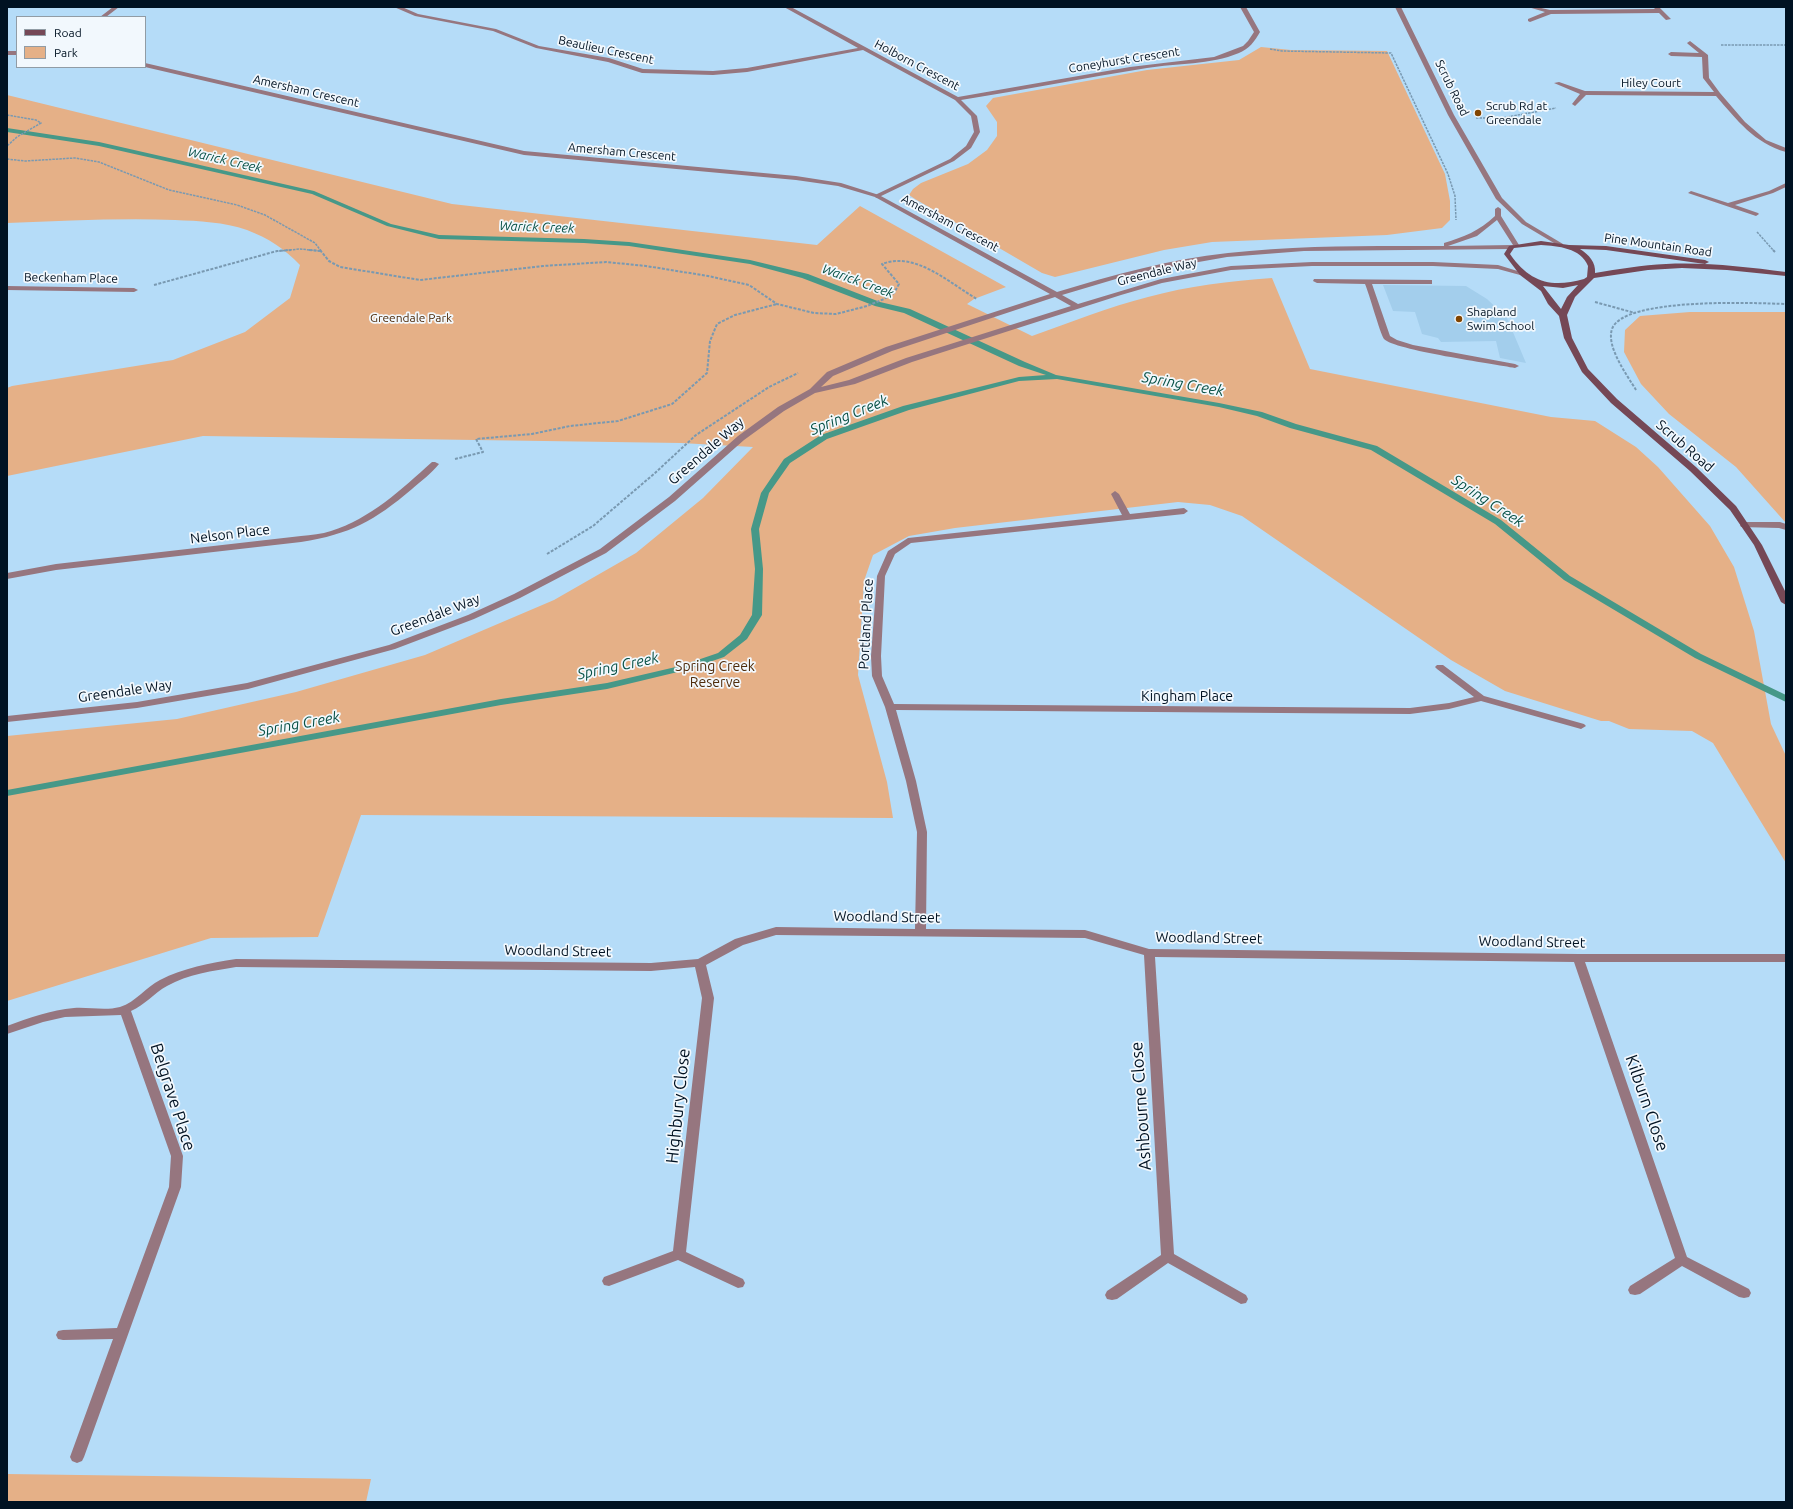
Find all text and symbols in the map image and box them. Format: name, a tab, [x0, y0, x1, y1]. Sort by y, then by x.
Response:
legend	[16, 16, 146, 68]
text: Road	[54, 26, 82, 39]
street label: Beaulieu Crescent	[557, 33, 655, 67]
street label: Holborn Crescent	[872, 37, 962, 93]
street label: Coneyhurst Crescent	[1068, 44, 1180, 76]
text: Park	[54, 46, 78, 59]
street label: Scrub Road	[1432, 58, 1472, 118]
street label: Amersham Crescent	[252, 72, 360, 110]
street label: Hiley Court	[1621, 76, 1681, 90]
place label: Scrub Rd at Greendale	[1486, 99, 1547, 127]
marker: Scrub Rd at Greendale	[1473, 108, 1483, 118]
street label: Amersham Crescent	[568, 140, 676, 164]
water label: Warick Creek	[187, 144, 263, 176]
street label: Amersham Crescent	[899, 191, 1001, 255]
water label: Warick Creek	[499, 218, 575, 236]
street label: Pine Mountain Road	[1603, 230, 1713, 260]
street label: Greendale Way	[1116, 255, 1198, 289]
water label: Warick Creek	[820, 261, 896, 301]
street label: Beckenham Place	[24, 270, 118, 286]
place label: Shapland Swim School	[1467, 305, 1535, 333]
park label: Greendale Park	[370, 311, 452, 325]
marker: Shapland Swim School	[1454, 314, 1464, 324]
water label: Spring Creek	[1141, 368, 1225, 400]
water label: Spring Creek	[807, 391, 891, 439]
street label: Greendale Way	[665, 414, 747, 488]
street label: Scrub Road	[1653, 416, 1717, 476]
water label: Spring Creek	[1448, 471, 1528, 531]
street label: Nelson Place	[189, 521, 271, 547]
street label: Portland Place	[855, 578, 877, 670]
street label: Greendale Way	[388, 590, 482, 640]
water label: Spring Creek	[576, 649, 660, 683]
park label: Spring Creek Reserve	[675, 658, 755, 690]
street label: Greendale Way	[77, 676, 173, 706]
street label: Kingham Place	[1141, 688, 1233, 704]
water label: Spring Creek	[257, 708, 341, 740]
street label: Woodland Street	[834, 908, 940, 926]
street label: Woodland Street	[1156, 929, 1262, 947]
street label: Woodland Street	[1479, 933, 1585, 951]
street label: Woodland Street	[505, 942, 611, 960]
street label: Belgrave Place	[146, 1041, 200, 1153]
street label: Ashbourne Close	[1126, 1041, 1156, 1171]
street label: Highbury Close	[662, 1047, 694, 1165]
street label: Kilburn Close	[1621, 1052, 1673, 1154]

